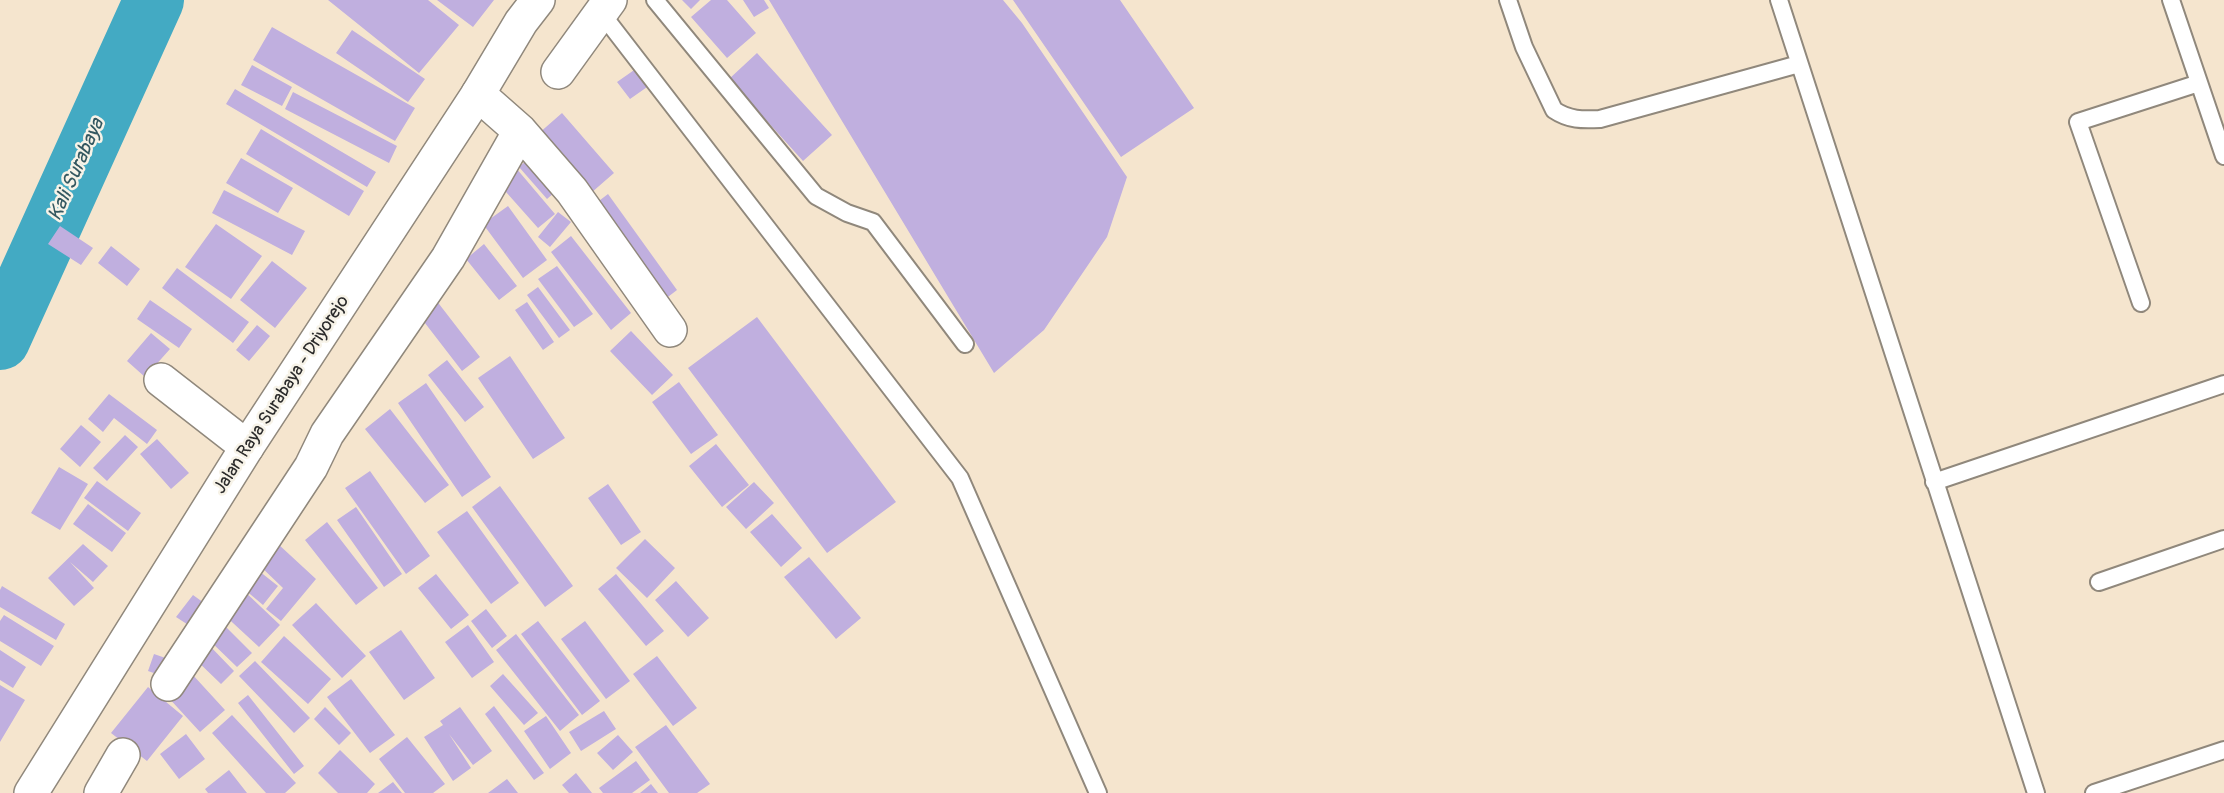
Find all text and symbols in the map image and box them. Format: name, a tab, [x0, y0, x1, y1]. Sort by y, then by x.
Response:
water label: Kali Surabaya	[44, 115, 110, 225]
street label: Jalan Raya Surabaya - Driyorejo	[210, 292, 354, 498]

